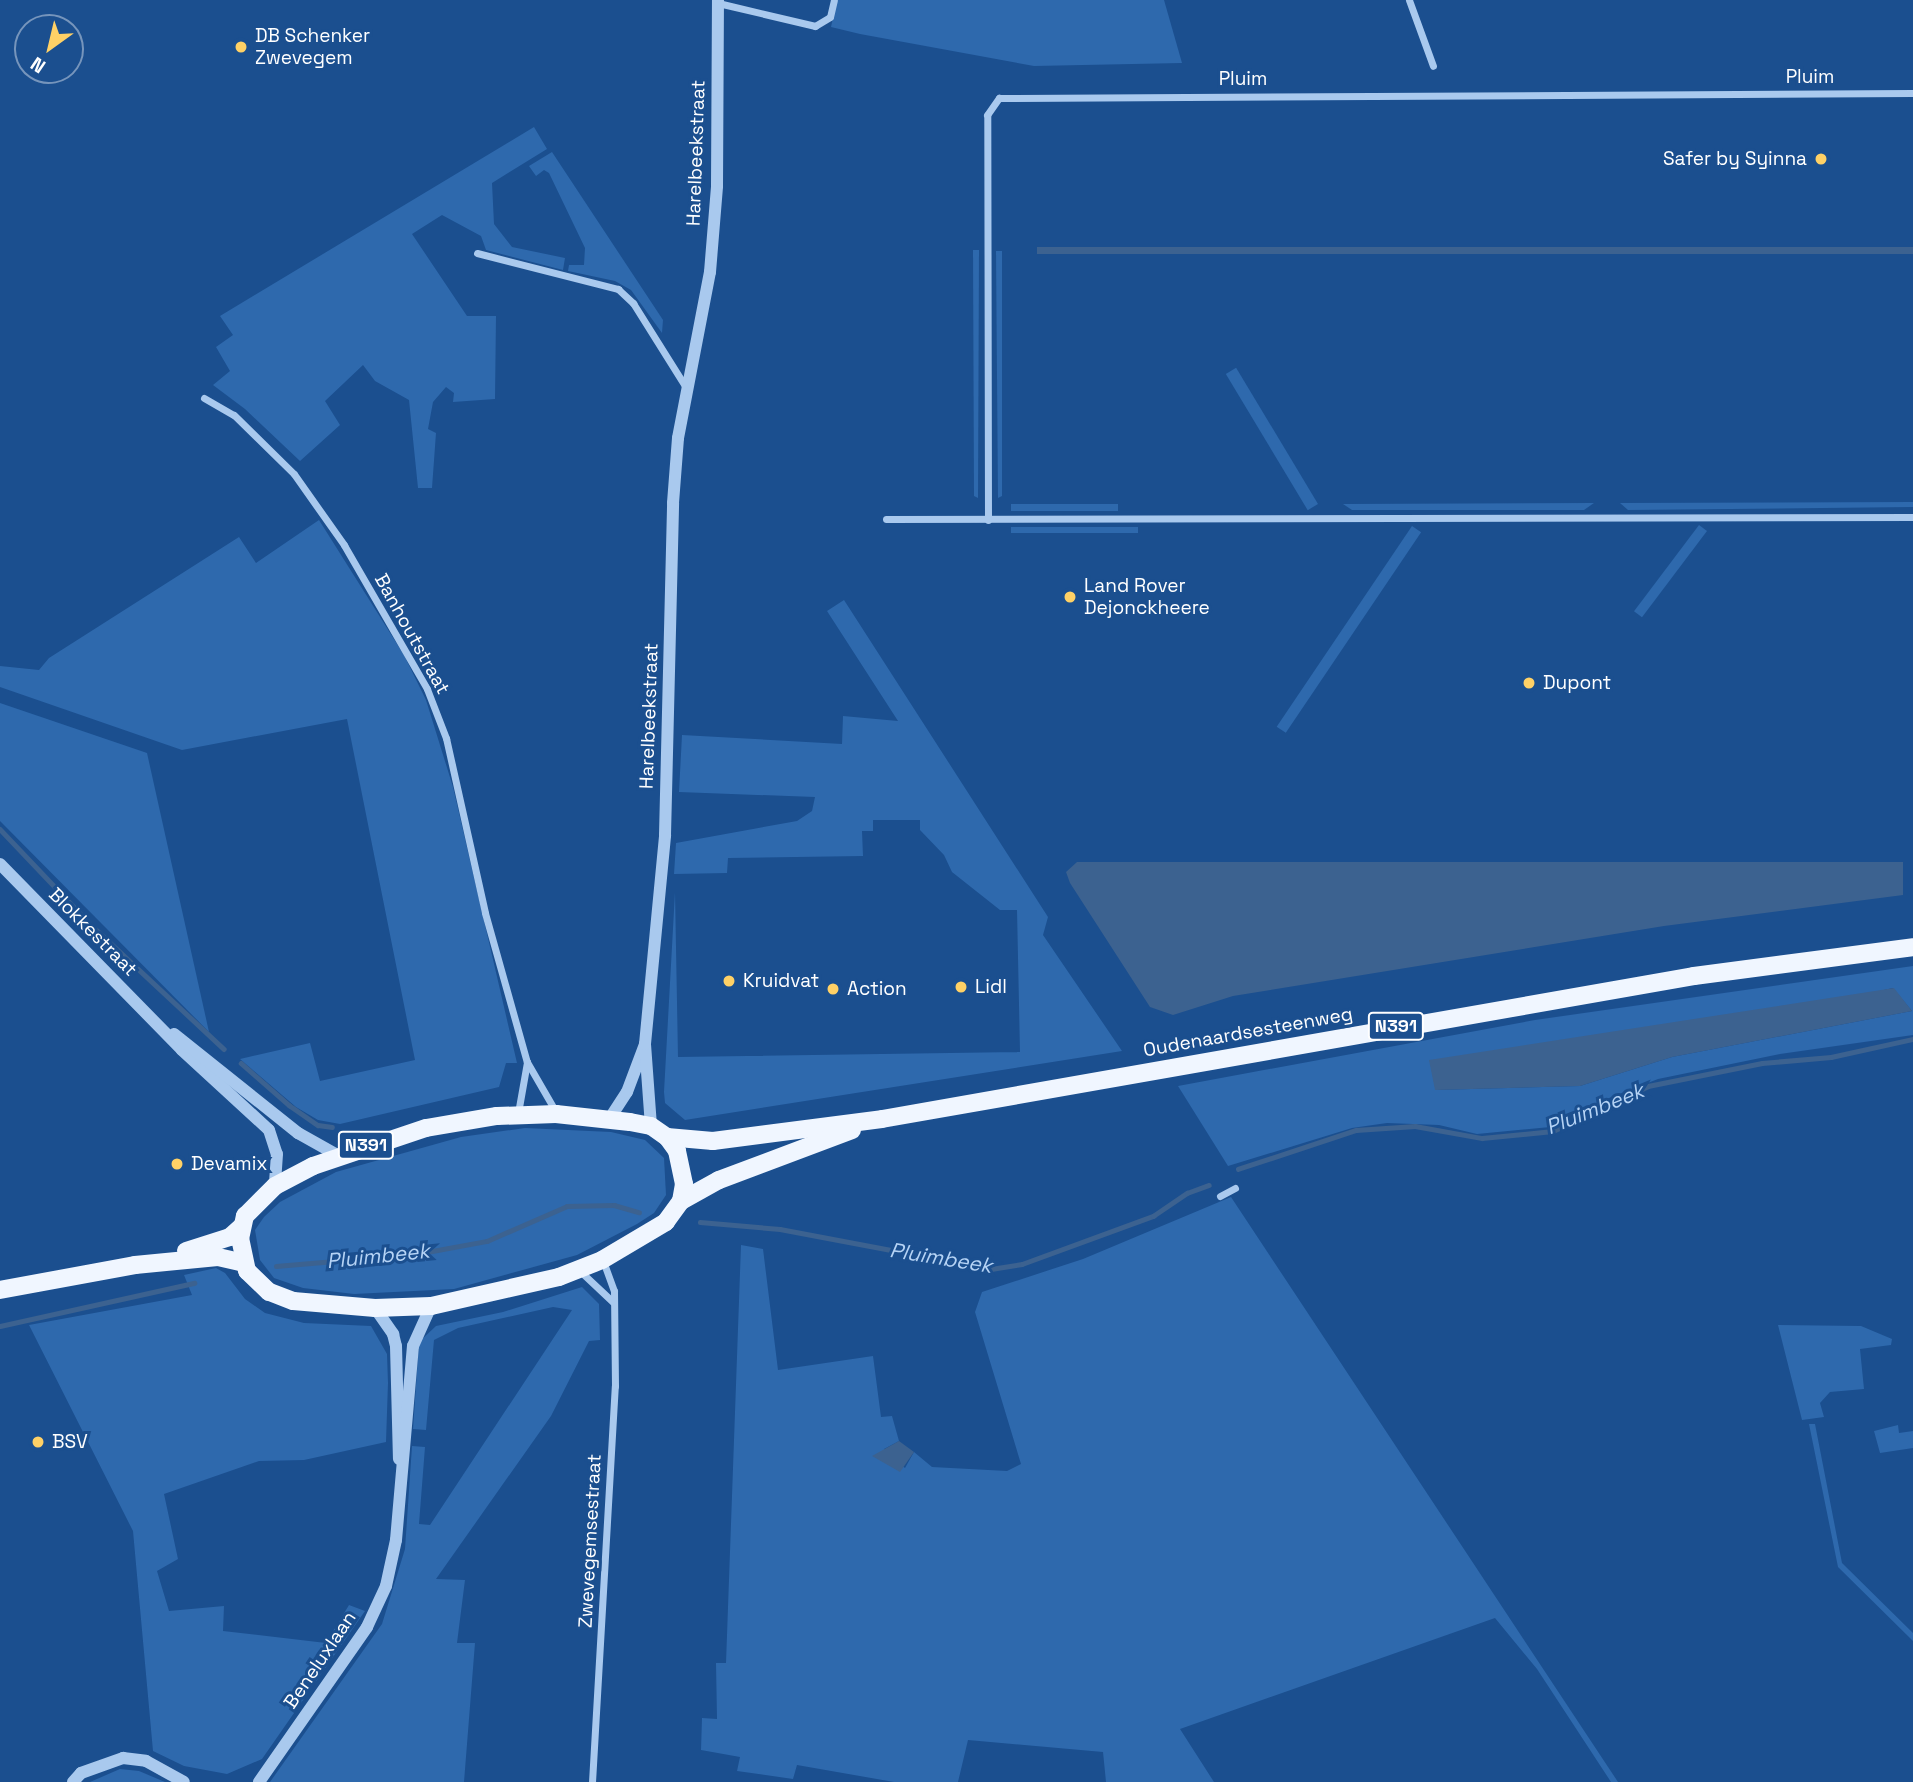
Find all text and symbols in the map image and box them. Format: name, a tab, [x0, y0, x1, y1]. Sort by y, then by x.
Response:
north arrow	[14, 14, 84, 84]
place label: DB Schenker Zwevegem	[255, 25, 370, 69]
marker: DB Schenker Zwevegem	[233, 39, 249, 55]
text: N	[26, 51, 50, 79]
street label: Pluim	[1786, 66, 1834, 88]
street label: Pluim	[1219, 68, 1267, 90]
street label: Harelbeekstraat	[682, 80, 710, 226]
place label: Safer by Syinna	[1663, 148, 1807, 170]
marker: Safer by Syinna	[1813, 151, 1829, 167]
street label: Banhoutstraat	[369, 570, 455, 698]
place label: Land Rover Dejonckheere	[1084, 575, 1210, 619]
marker: Land Rover Dejonckheere	[1062, 589, 1078, 605]
street label: Harelbeekstraat	[635, 643, 663, 789]
place label: Dupont	[1543, 672, 1611, 694]
marker: Dupont	[1521, 675, 1537, 691]
street label: Blokkestraat	[44, 883, 142, 981]
place label: Kruidvat	[743, 970, 819, 992]
marker: Kruidvat	[721, 973, 737, 989]
place label: Lidl	[975, 976, 1007, 998]
place label: Action	[847, 978, 907, 1000]
marker: Lidl	[953, 979, 969, 995]
marker: Action	[825, 981, 841, 997]
street label: Oudenaardsesteenweg	[1141, 1002, 1355, 1062]
road number: N391	[1366, 1012, 1426, 1041]
water label: Pluimbeek	[1542, 1078, 1648, 1140]
road number: N391	[336, 1130, 396, 1160]
place label: Devamix	[191, 1153, 268, 1175]
marker: Devamix	[169, 1156, 185, 1172]
water label: Pluimbeek	[888, 1237, 994, 1279]
water label: Pluimbeek	[325, 1238, 431, 1274]
place label: BSV	[52, 1431, 88, 1453]
marker: BSV	[30, 1434, 46, 1450]
street label: Zwevegemsestraat	[574, 1453, 606, 1629]
street label: Beneluxlaan	[279, 1607, 361, 1713]

